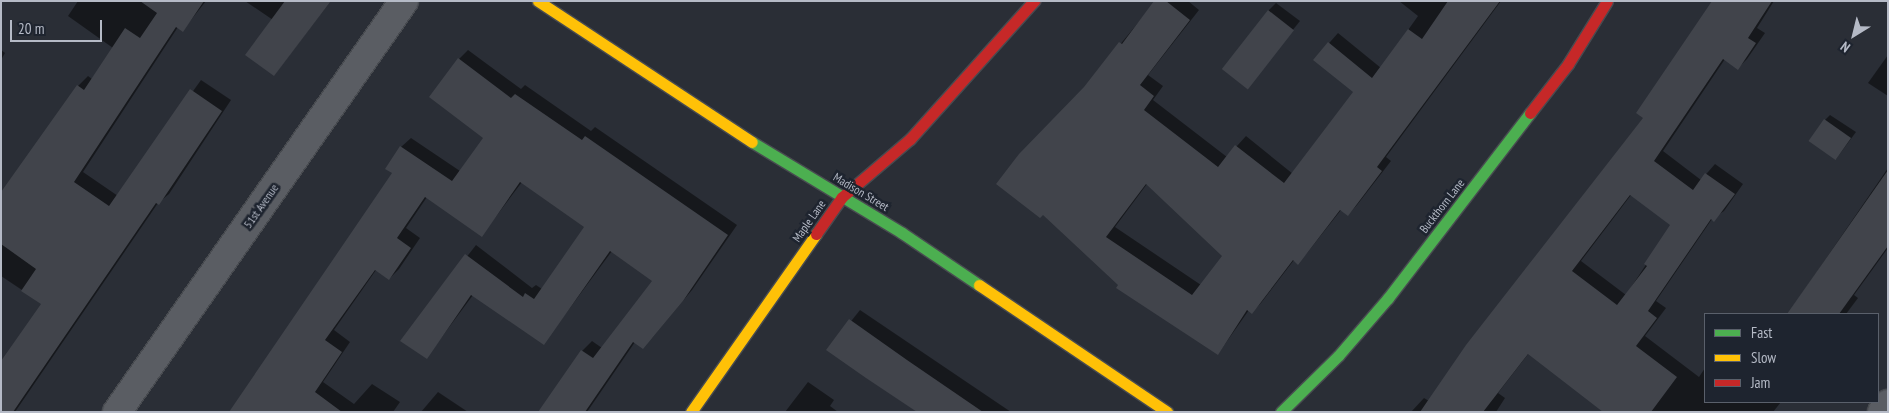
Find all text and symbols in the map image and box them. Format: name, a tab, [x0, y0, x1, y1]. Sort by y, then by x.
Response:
scale bar	[12, 10, 105, 42]
north arrow	[1829, 10, 1879, 60]
text: 20 m	[18, 19, 44, 38]
text: N	[1837, 38, 1854, 57]
street label: Madison Street	[831, 170, 891, 214]
street label: Buckthorn Lane	[1416, 176, 1468, 236]
street label: 51st Avenue	[240, 181, 282, 231]
street label: Maple Lane	[789, 197, 829, 245]
legend	[1704, 313, 1879, 403]
text: Fast	[1751, 323, 1772, 342]
text: Slow	[1751, 348, 1776, 367]
text: Jam	[1751, 373, 1770, 392]

